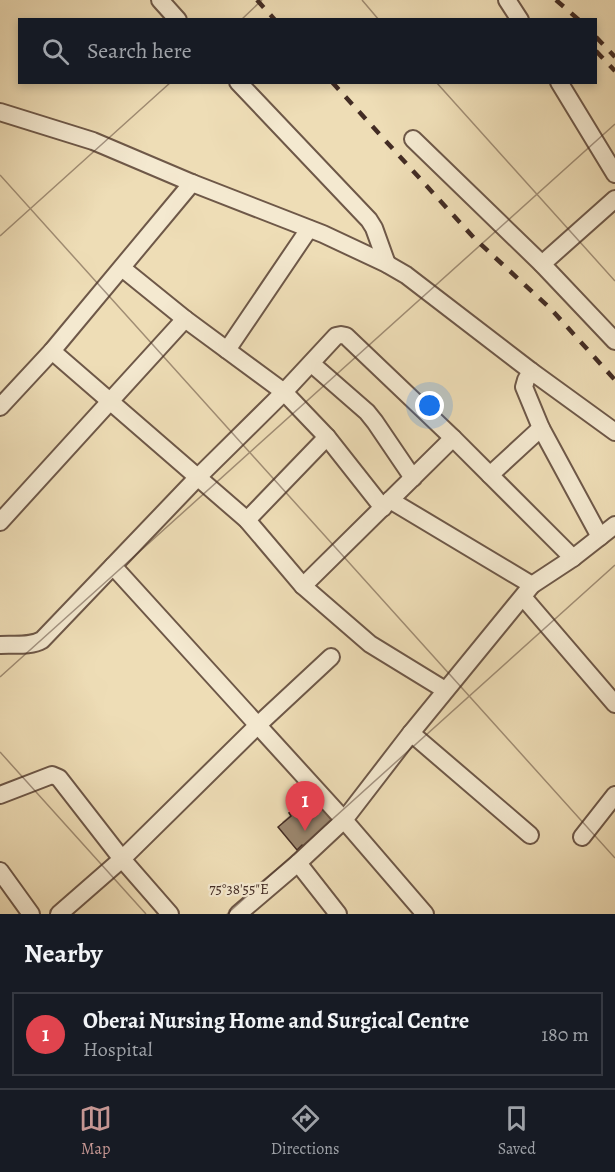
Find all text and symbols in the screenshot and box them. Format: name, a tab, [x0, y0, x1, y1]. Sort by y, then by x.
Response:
search box	[18, 18, 597, 84]
icon: search	[39, 35, 72, 68]
text: Search here	[87, 36, 192, 66]
your location	[415, 391, 444, 420]
pin: 1	[286, 782, 324, 831]
text: 75°38'55"E	[209, 879, 269, 899]
text: Nearby	[24, 936, 103, 971]
text: Oberai Nursing Home and Surgical Centre	[83, 1006, 469, 1036]
text: 1	[42, 1021, 49, 1048]
text: 180 m	[541, 1021, 589, 1048]
text: Hospital	[83, 1036, 153, 1063]
tab: Map	[79, 1102, 112, 1160]
tab: Directions	[271, 1102, 339, 1160]
tab: Saved	[498, 1102, 536, 1160]

